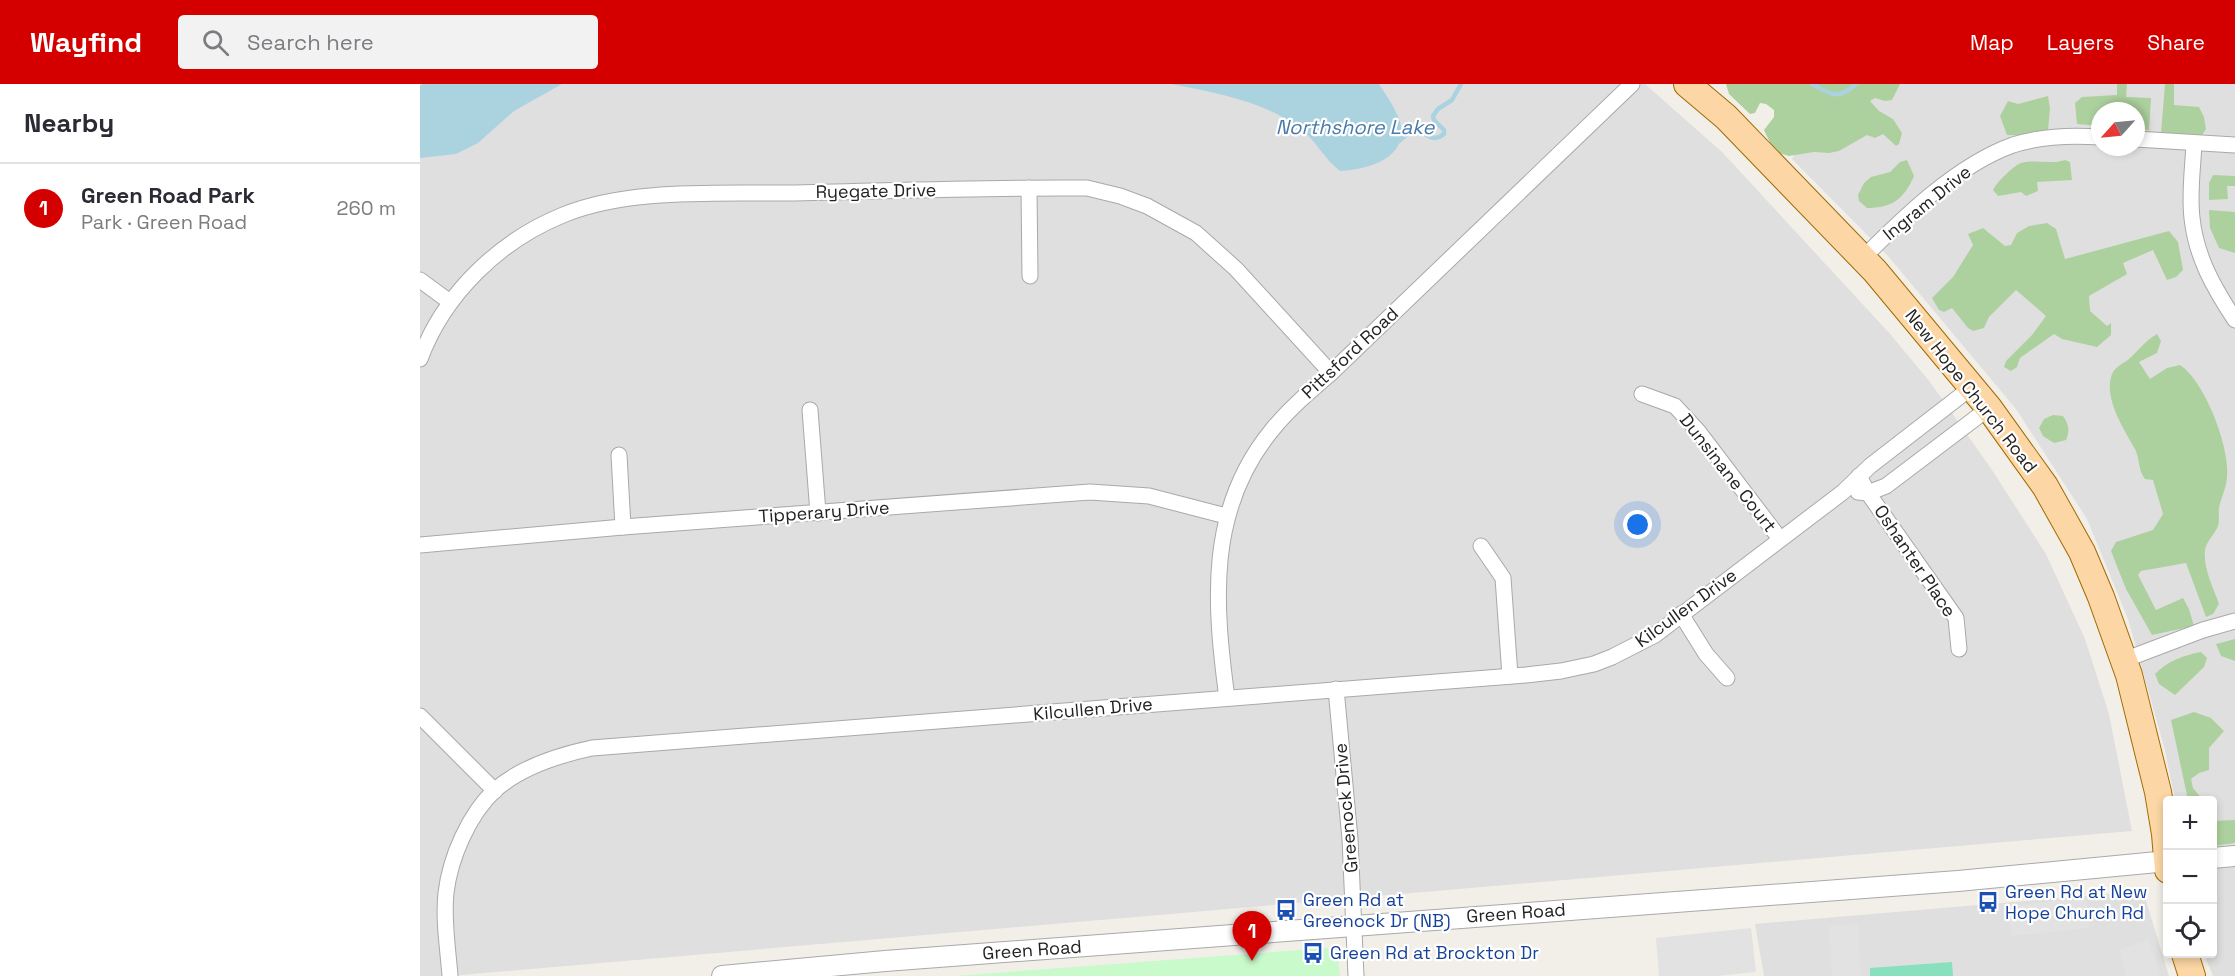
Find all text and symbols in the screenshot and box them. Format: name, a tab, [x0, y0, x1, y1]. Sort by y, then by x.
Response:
search box	[178, 15, 598, 69]
text: Wayfind	[30, 24, 142, 60]
icon: search	[199, 26, 232, 59]
text: Search here	[247, 28, 374, 56]
text: Map	[1970, 29, 2014, 56]
text: Layers	[2047, 29, 2114, 56]
text: Share	[2147, 29, 2205, 56]
north arrow	[2091, 102, 2145, 156]
text: Nearby	[24, 106, 114, 140]
water label: Northshore Lake	[1276, 114, 1435, 140]
street label: Ingram Drive	[1878, 160, 1976, 245]
street label: Ryegate Drive	[815, 178, 937, 203]
text: Green Road Park	[81, 181, 255, 209]
text: 1	[39, 195, 48, 221]
text: 260 m	[337, 195, 396, 221]
text: Park · Green Road	[81, 209, 247, 235]
street label: Pittsford Road	[1296, 302, 1403, 403]
street label: New Hope Church Road	[1900, 304, 2043, 477]
street label: Dunsinane Court	[1675, 409, 1782, 537]
street label: Tipperary Drive	[758, 495, 890, 528]
street label: Oshanter Place	[1869, 500, 1961, 621]
your location	[1623, 510, 1652, 539]
street label: Kilcullen Drive	[1630, 563, 1741, 652]
street label: Kilcullen Drive	[1032, 692, 1154, 725]
street label: Greenock Drive	[1328, 742, 1363, 874]
map controls	[2163, 796, 2217, 958]
button: +	[2163, 796, 2217, 850]
button: −	[2163, 850, 2217, 904]
place label: Green Rd at New Hope Church Rd	[2005, 880, 2147, 924]
place label: Green Rd at Greenock Dr (NB)	[1303, 888, 1451, 932]
bus stop icon: Green Rd at New Hope Church Rd	[1976, 890, 2000, 914]
bus stop icon: Green Rd at Greenock Dr (NB)	[1274, 898, 1298, 922]
street label: Green Road	[1466, 898, 1566, 927]
button: locate	[2163, 904, 2217, 958]
pin: 1	[1232, 912, 1272, 961]
street label: Green Road	[982, 935, 1082, 964]
bus stop icon: Green Rd at Brockton Dr	[1301, 941, 1325, 965]
place label: Green Rd at Brockton Dr	[1330, 941, 1539, 964]

